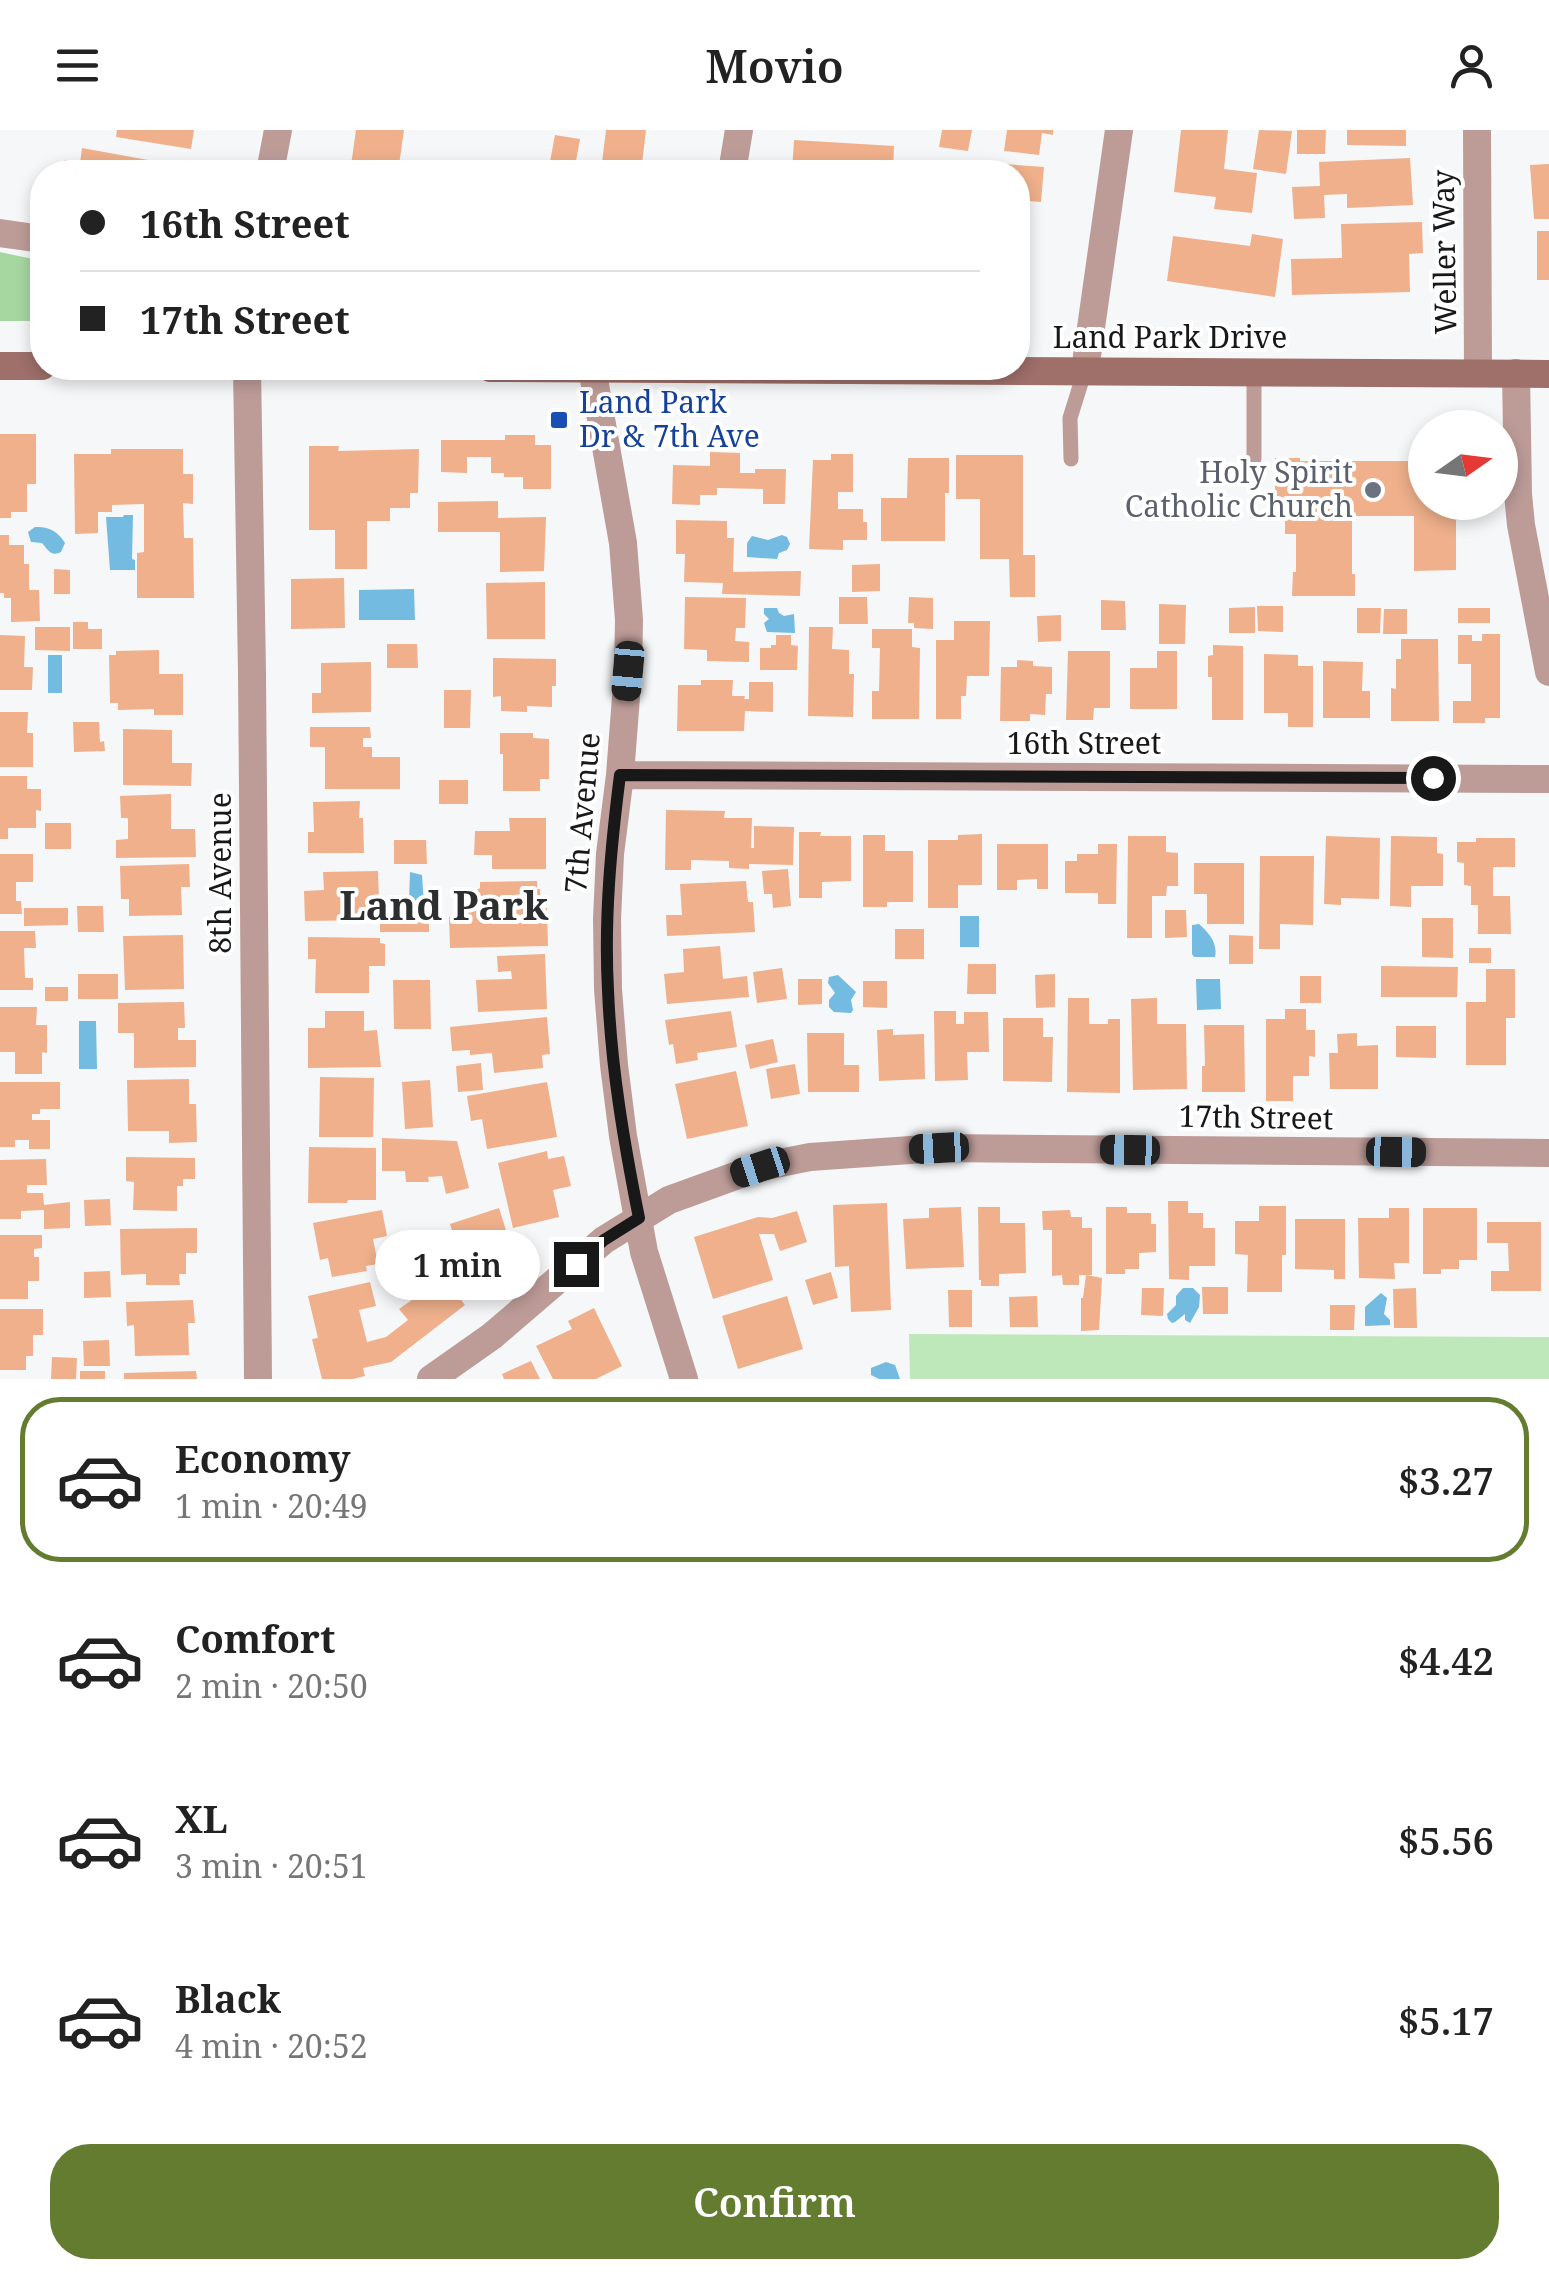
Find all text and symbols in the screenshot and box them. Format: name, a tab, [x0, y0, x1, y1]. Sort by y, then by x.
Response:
text: Movio	[705, 35, 844, 96]
icon: menu	[50, 38, 105, 93]
icon: person	[1444, 38, 1499, 93]
street label: Weller Way	[1422, 169, 1465, 335]
text: 16th Street	[140, 197, 350, 249]
text: 17th Street	[140, 293, 350, 345]
street label: Land Park Drive	[1053, 316, 1287, 357]
place label: Land Park Dr & 7th Ave	[579, 381, 760, 456]
marker: Land Park Dr & 7th Ave	[548, 409, 570, 431]
north arrow	[1408, 410, 1518, 520]
map controls	[1408, 410, 1518, 520]
place label: Holy Spirit Catholic Church	[1125, 451, 1353, 526]
marker: Holy Spirit Catholic Church	[1362, 479, 1384, 501]
car	[610, 640, 646, 702]
street label: 16th Street	[1007, 722, 1161, 763]
street label: 7th Avenue	[554, 731, 609, 895]
route start	[1411, 756, 1456, 801]
street label: 8th Avenue	[199, 792, 240, 954]
district label: Land Park	[339, 877, 549, 932]
street label: 17th Street	[1178, 1095, 1334, 1138]
car	[908, 1131, 970, 1165]
car	[1100, 1134, 1160, 1166]
car	[1366, 1136, 1426, 1168]
car	[727, 1143, 793, 1191]
callout: 1 min	[376, 1229, 541, 1299]
route end	[554, 1242, 599, 1287]
text: 1 min	[413, 1243, 502, 1286]
text: Economy	[175, 1432, 351, 1484]
icon: car	[55, 1435, 145, 1525]
text: $3.27	[1398, 1454, 1494, 1506]
text: 1 min · 20:49	[175, 1484, 368, 1527]
text: Comfort	[175, 1612, 335, 1664]
icon: car	[55, 1615, 145, 1705]
text: $4.42	[1398, 1634, 1494, 1686]
text: 2 min · 20:50	[175, 1664, 368, 1707]
text: XL	[175, 1792, 228, 1844]
icon: car	[55, 1795, 145, 1885]
text: $5.56	[1398, 1814, 1494, 1866]
text: 3 min · 20:51	[175, 1844, 368, 1887]
text: Black	[175, 1972, 281, 2024]
icon: car	[55, 1975, 145, 2065]
text: $5.17	[1398, 1994, 1494, 2046]
text: 4 min · 20:52	[175, 2024, 368, 2067]
button: Confirm	[50, 2144, 1499, 2259]

